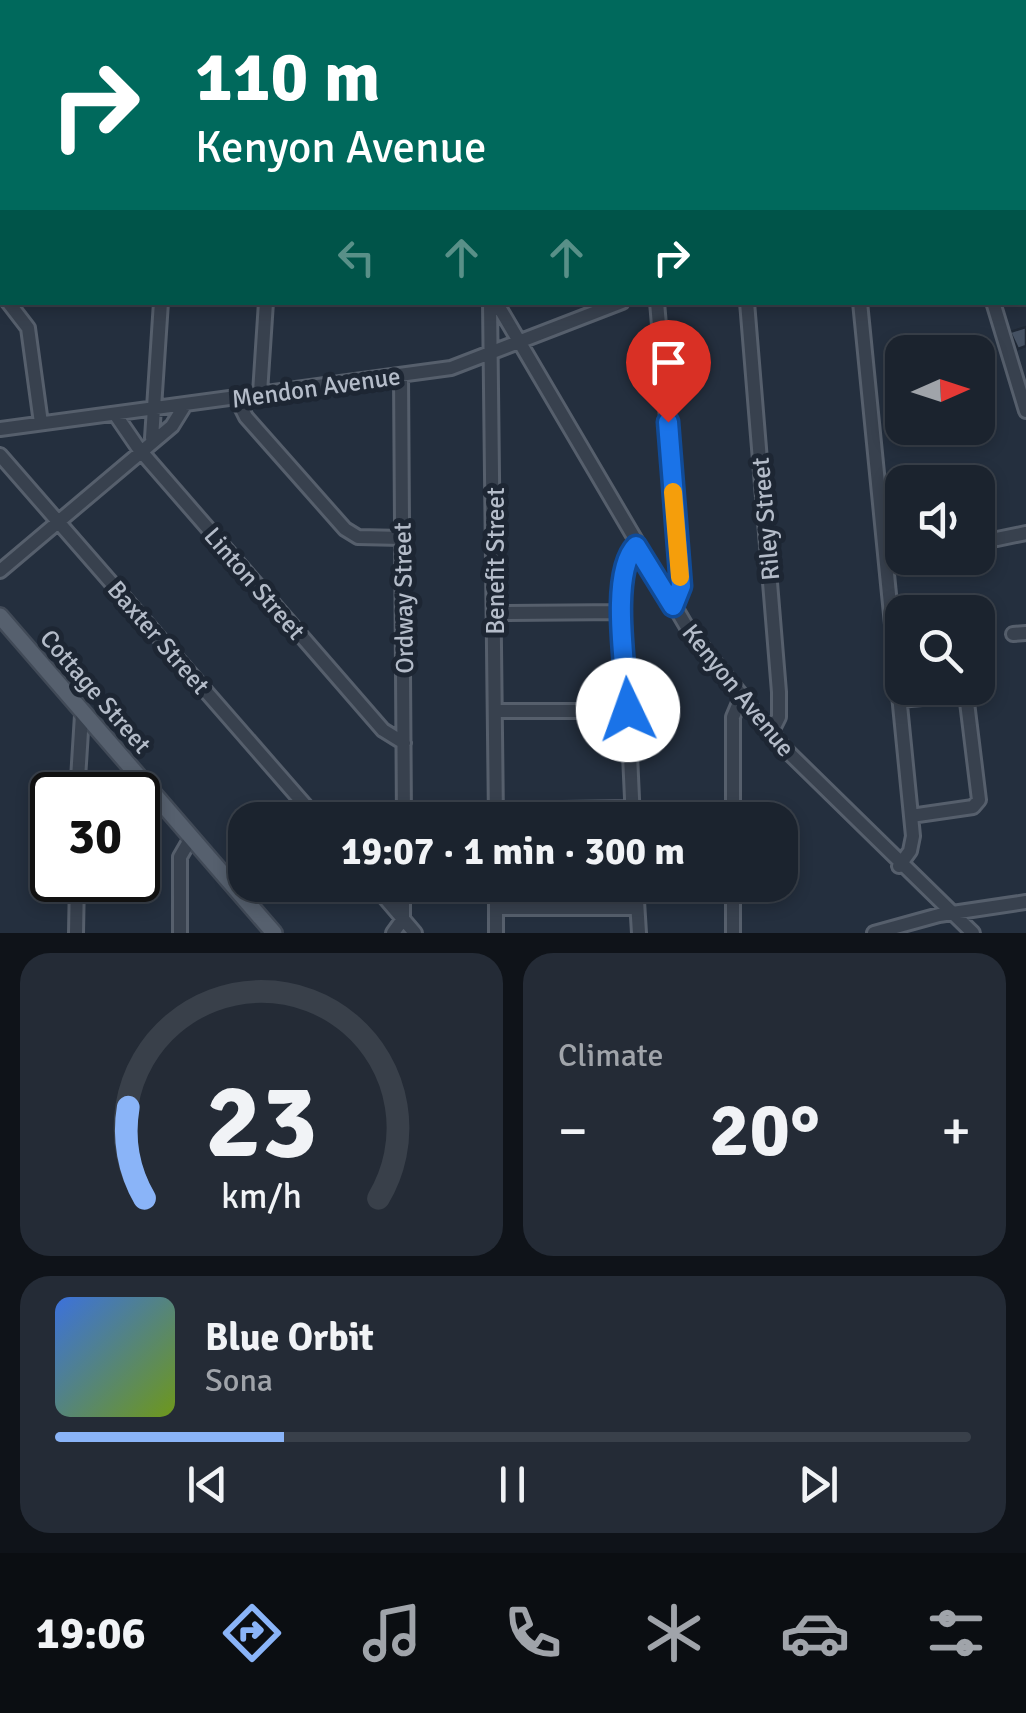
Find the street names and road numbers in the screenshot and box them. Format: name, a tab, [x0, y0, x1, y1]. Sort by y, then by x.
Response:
street label: Mendon Avenue	[230, 360, 402, 415]
street label: Riley Street	[745, 456, 786, 582]
street label: Benefit Street	[480, 487, 511, 635]
street label: Linton Street	[197, 521, 312, 646]
street label: Ordway Street	[387, 522, 420, 674]
street label: Baxter Street	[101, 574, 216, 701]
street label: Kenyon Avenue	[676, 618, 802, 763]
street label: Cottage Street	[33, 623, 158, 760]

